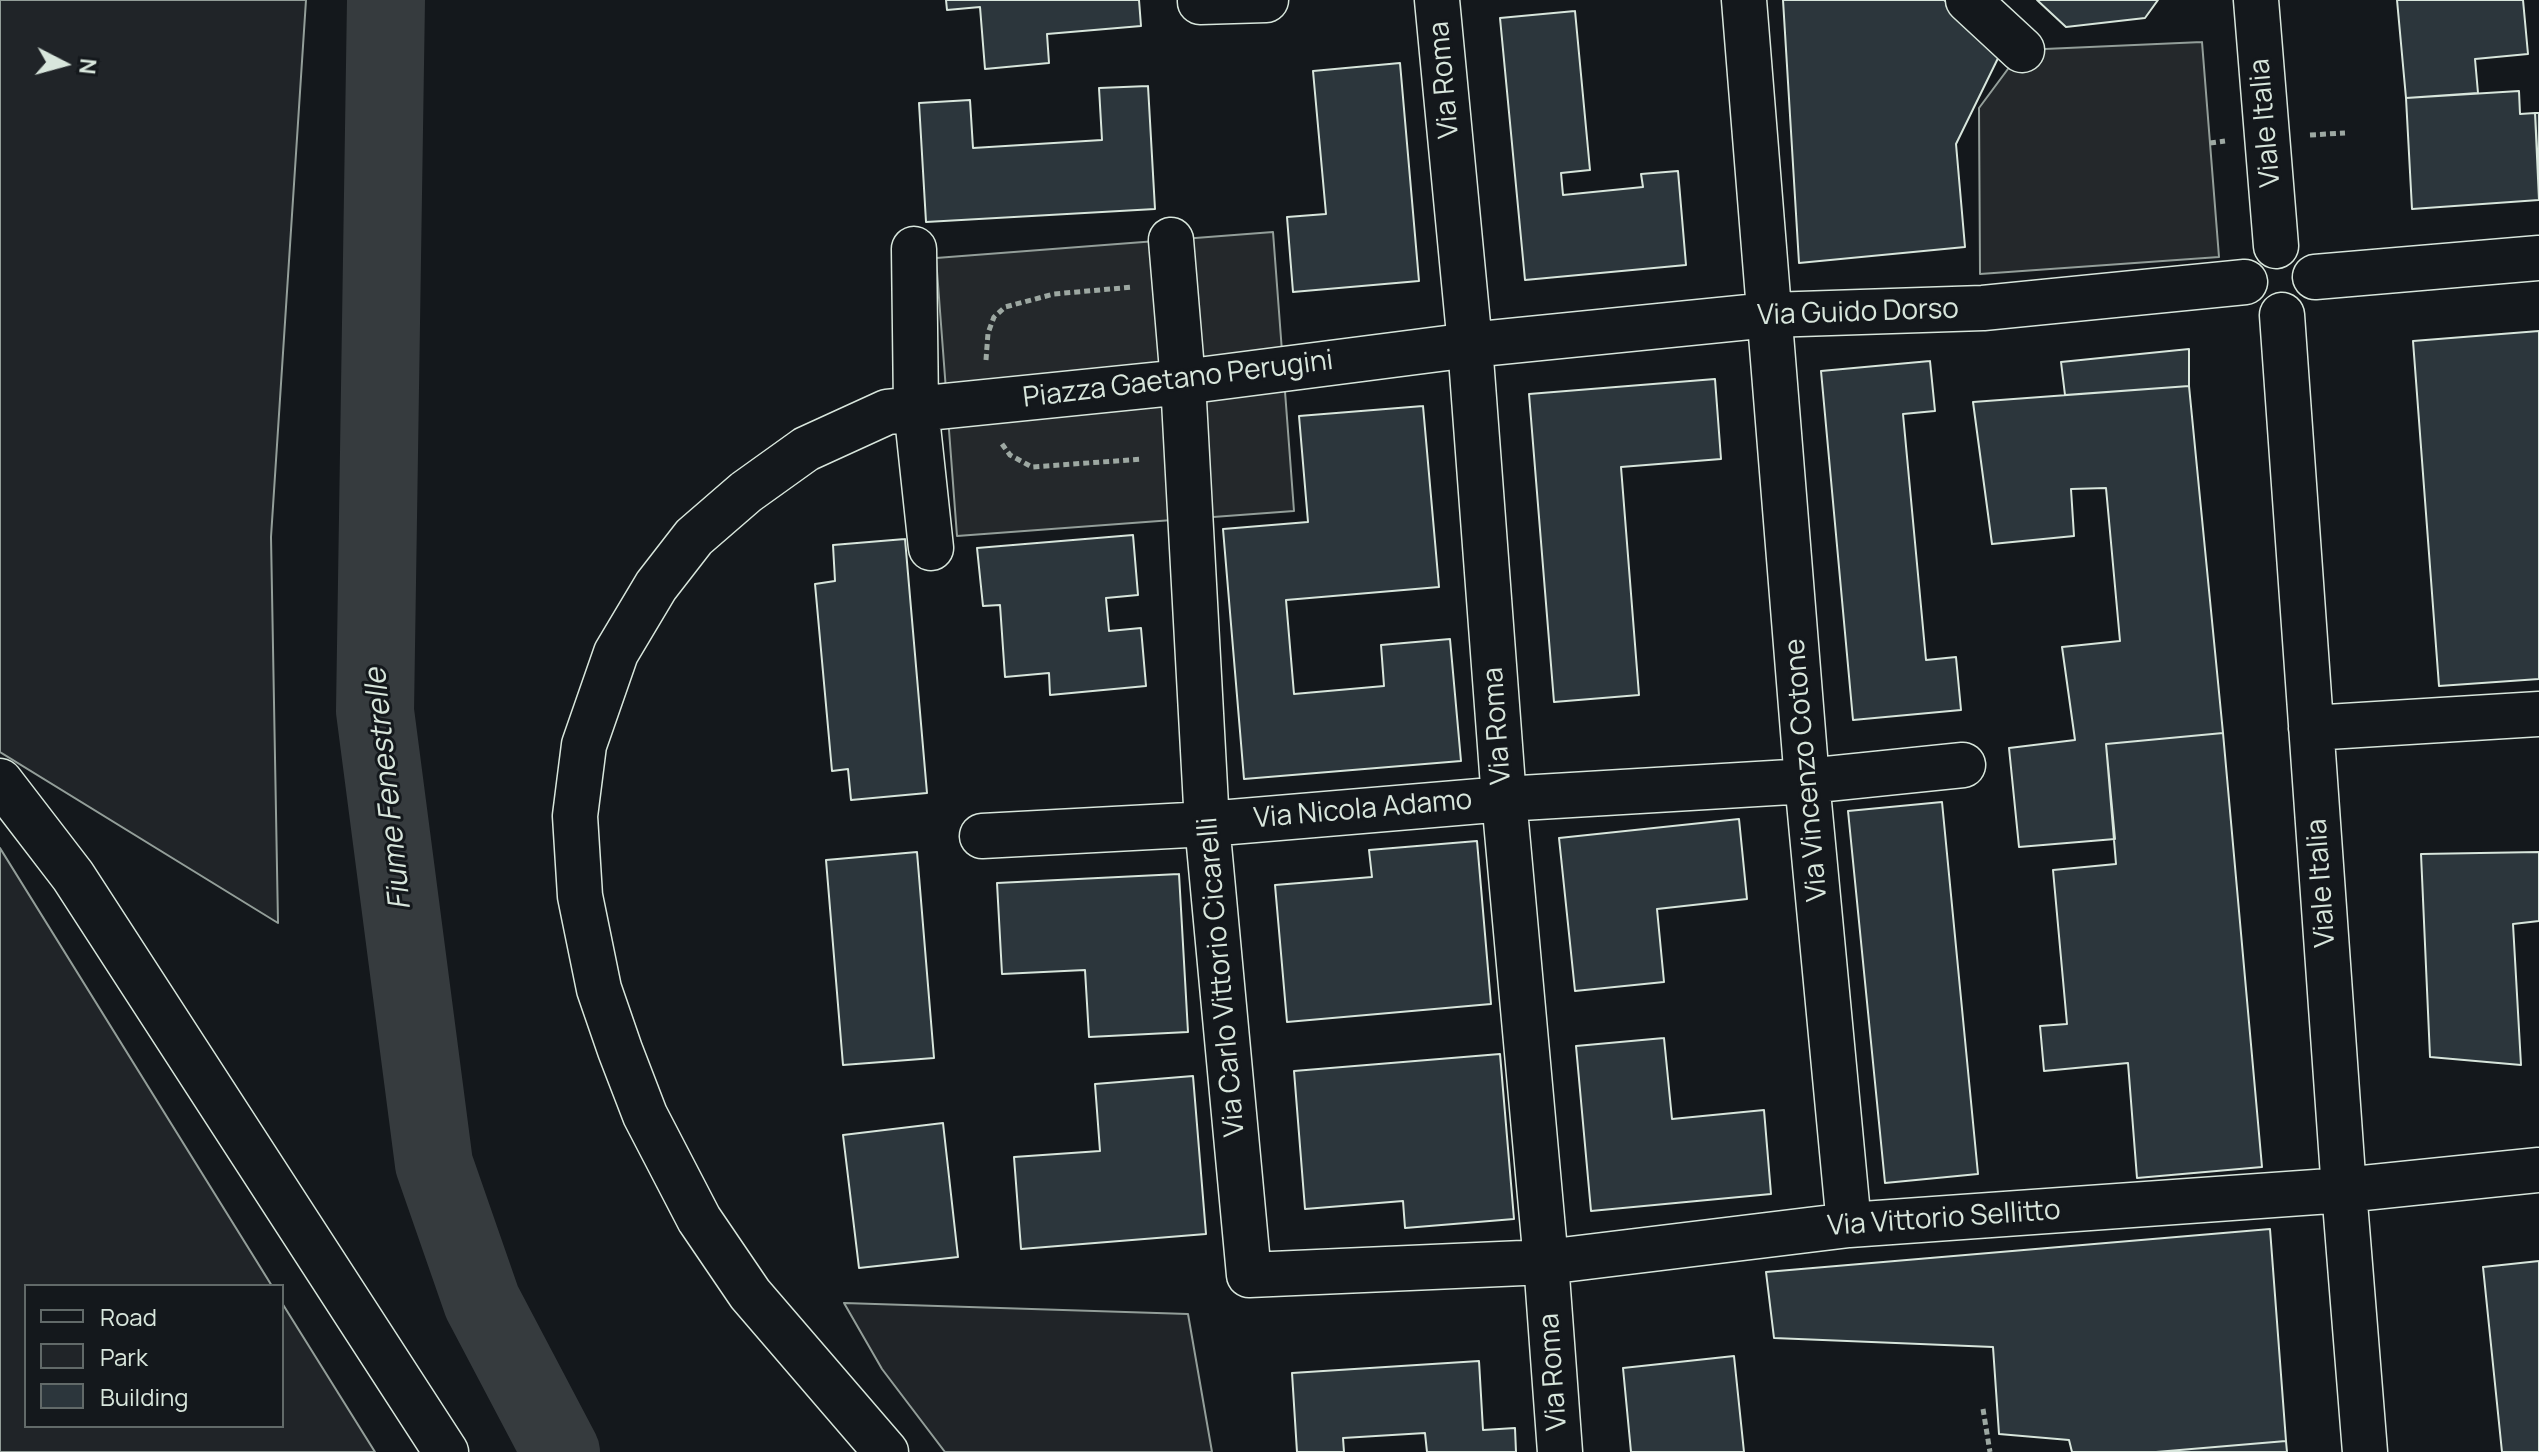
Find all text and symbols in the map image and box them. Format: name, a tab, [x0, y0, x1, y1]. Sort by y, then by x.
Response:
street label: Via Roma	[1423, 20, 1467, 140]
north arrow	[24, 24, 104, 104]
text: N	[72, 57, 104, 76]
street label: Viale Italia	[2244, 57, 2288, 189]
street label: Via Guido Dorso	[1757, 293, 1959, 333]
street label: Piazza Gaetano Perugini	[1021, 344, 1335, 416]
street label: Via Vincenzo Cotone	[1779, 637, 1835, 903]
water label: Fiume Fenestrelle	[358, 666, 420, 912]
street label: Via Roma	[1477, 666, 1519, 786]
street label: Via Nicola Adamo	[1252, 784, 1474, 836]
street label: Via Carlo Vittorio Cicarelli	[1191, 816, 1253, 1138]
street label: Viale Italia	[2301, 818, 2343, 948]
street label: Via Vittorio Sellitto	[1826, 1194, 2062, 1244]
legend	[24, 1284, 284, 1428]
text: Road	[100, 1300, 157, 1333]
street label: Via Roma	[1533, 1312, 1575, 1432]
text: Park	[100, 1340, 148, 1373]
text: Building	[100, 1380, 188, 1413]

